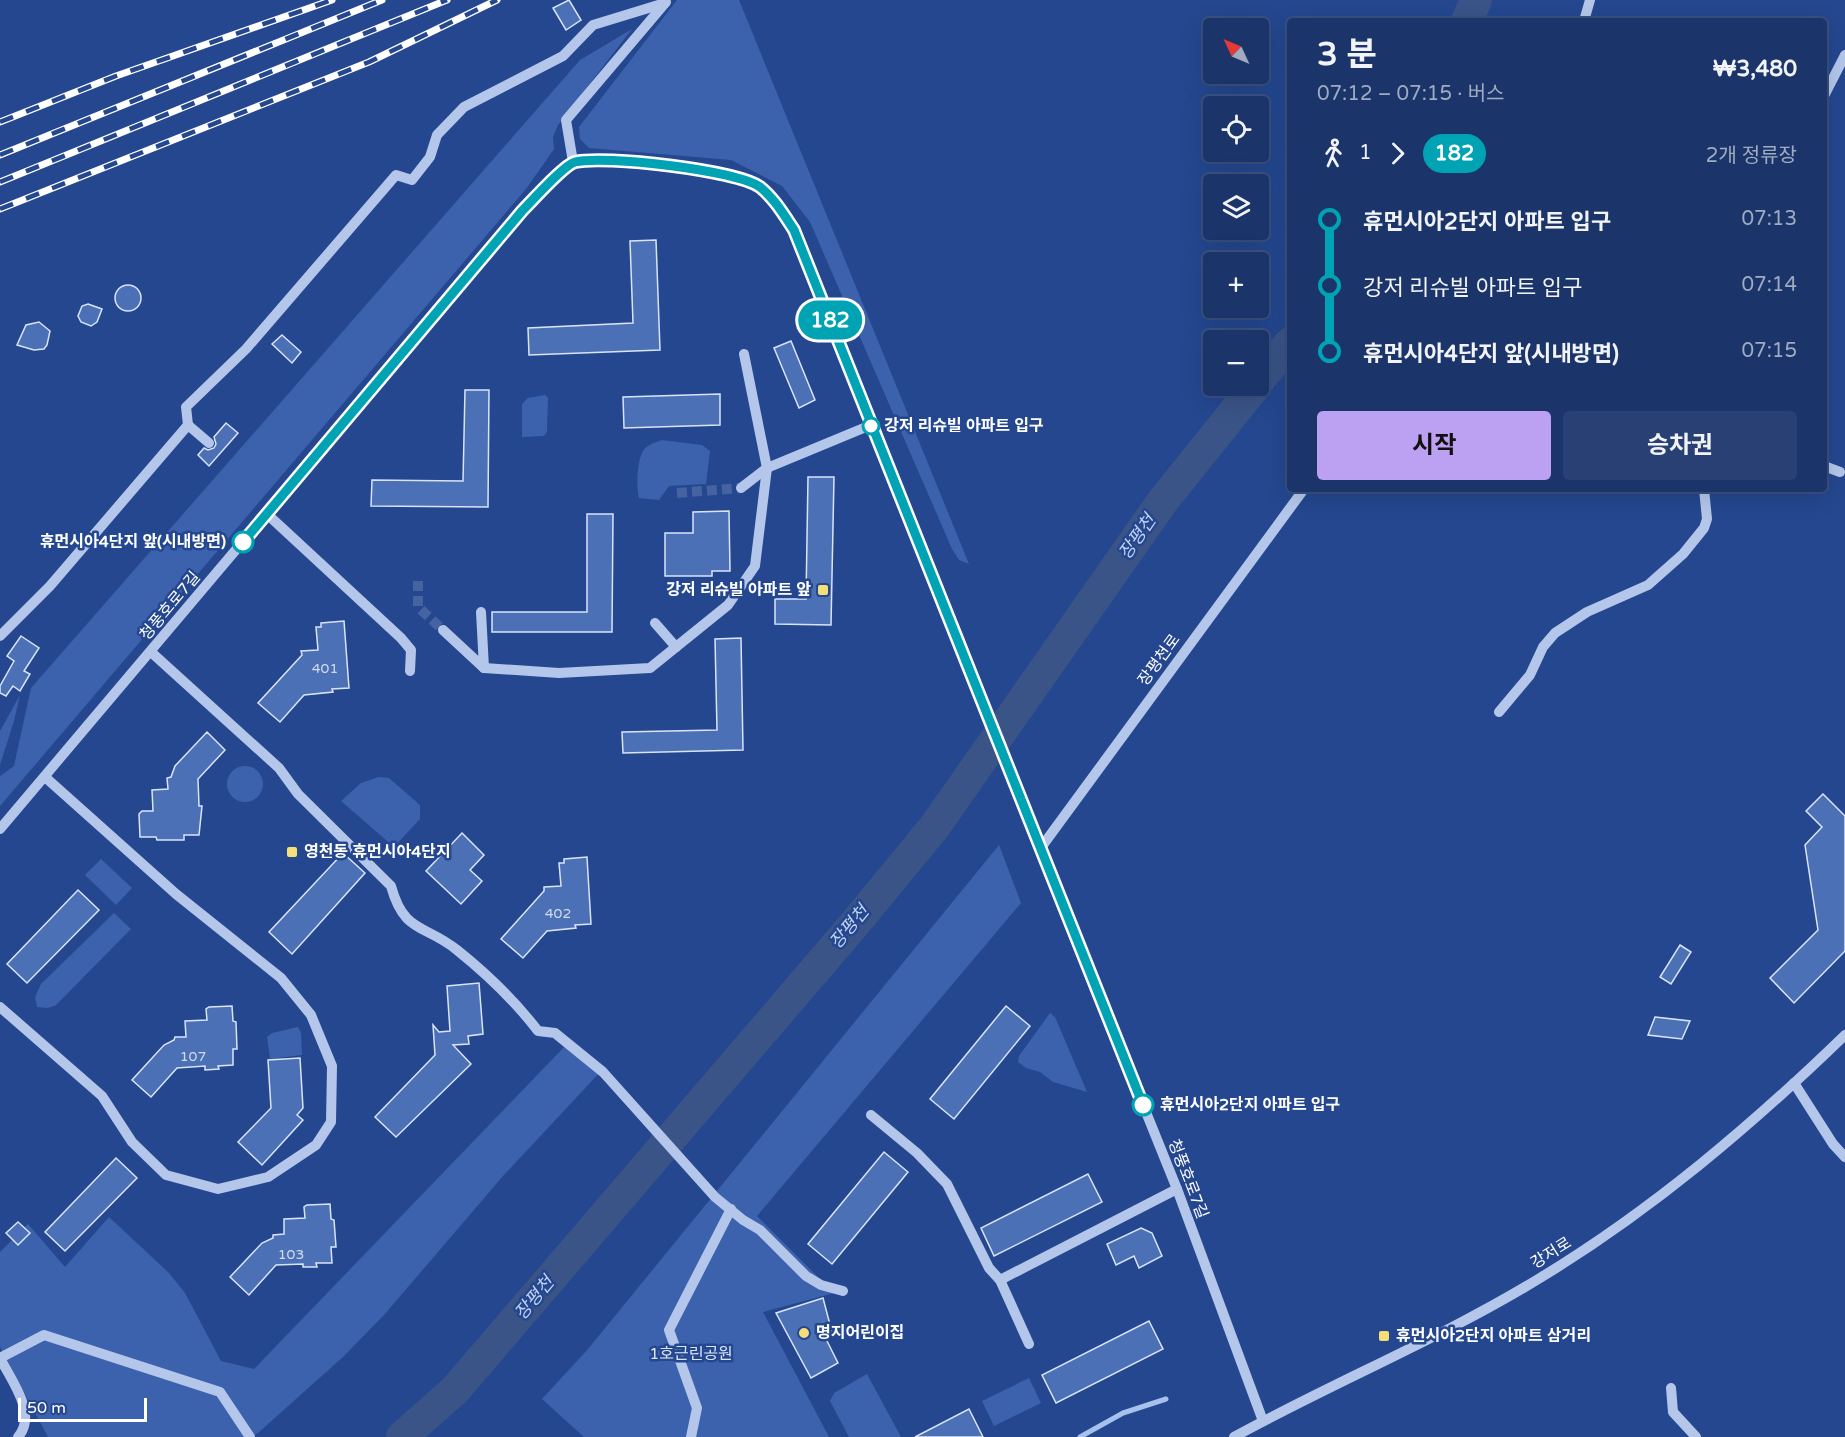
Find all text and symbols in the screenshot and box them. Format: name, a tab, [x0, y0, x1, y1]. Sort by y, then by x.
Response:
north arrow	[1203, 18, 1269, 84]
map controls	[1203, 18, 1269, 396]
text: 3 분	[1317, 35, 1377, 74]
text: ₩3,480	[1713, 56, 1797, 82]
text: 07:12 – 07:15 · 버스	[1317, 82, 1504, 106]
button: locate	[1203, 96, 1269, 162]
icon: walk	[1317, 137, 1350, 170]
icon: forward	[1381, 137, 1414, 170]
text: 1	[1359, 141, 1372, 165]
text: 182	[1435, 141, 1474, 166]
text: 2개 정류장	[1706, 144, 1797, 168]
button: layers	[1203, 174, 1269, 240]
text: 07:13	[1742, 207, 1797, 231]
text: 휴먼시아2단지 아파트 입구	[1363, 209, 1611, 235]
button: +	[1203, 252, 1269, 318]
text: 07:14	[1742, 273, 1797, 297]
text: 강저 리슈빌 아파트 입구	[1363, 275, 1583, 301]
line badge: 182	[796, 300, 864, 340]
text: 182	[810, 308, 850, 333]
button: −	[1203, 330, 1269, 396]
text: 07:15	[1742, 339, 1797, 363]
text: 휴먼시아4단지 앞(시내방면)	[1363, 341, 1619, 367]
button: 시작	[1317, 411, 1551, 480]
button: 승차권	[1563, 411, 1797, 480]
place label: 강저 리슈빌 아파트 입구	[884, 416, 1044, 436]
marker: 강저 리슈빌 아파트 입구	[862, 417, 880, 435]
water label: 장평천	[1114, 508, 1162, 564]
marker: 휴먼시아4단지 앞(시내방면)	[232, 531, 254, 553]
place label: 휴먼시아4단지 앞(시내방면)	[40, 532, 226, 552]
street label: 청풍호로7길	[135, 568, 205, 644]
place label: 강저 리슈빌 아파트 앞	[666, 580, 811, 600]
marker: 강저 리슈빌 아파트 앞	[816, 583, 830, 597]
street label: 장평천로	[1134, 630, 1185, 690]
house number: 401	[312, 660, 338, 677]
place label: 영천동 휴먼시아4단지	[304, 842, 451, 862]
marker: 영천동 휴먼시아4단지	[285, 845, 299, 859]
water label: 장평천	[825, 899, 875, 953]
house number: 402	[545, 905, 571, 922]
house number: 107	[180, 1048, 206, 1065]
marker: 휴먼시아2단지 아파트 입구	[1132, 1094, 1154, 1116]
place label: 휴먼시아2단지 아파트 입구	[1160, 1095, 1340, 1115]
street label: 청풍호로7길	[1164, 1136, 1212, 1222]
street label: 강저로	[1527, 1233, 1575, 1273]
house number: 103	[278, 1246, 304, 1263]
water label: 장평천	[510, 1270, 560, 1324]
place label: 명지어린이집	[816, 1323, 904, 1343]
marker: 명지어린이집	[797, 1326, 811, 1340]
place label: 휴먼시아2단지 아파트 삼거리	[1396, 1326, 1591, 1346]
marker: 휴먼시아2단지 아파트 삼거리	[1377, 1329, 1391, 1343]
park label: 1호근린공원	[649, 1344, 733, 1364]
scale bar	[18, 1395, 147, 1422]
text: 50 m	[27, 1398, 66, 1418]

